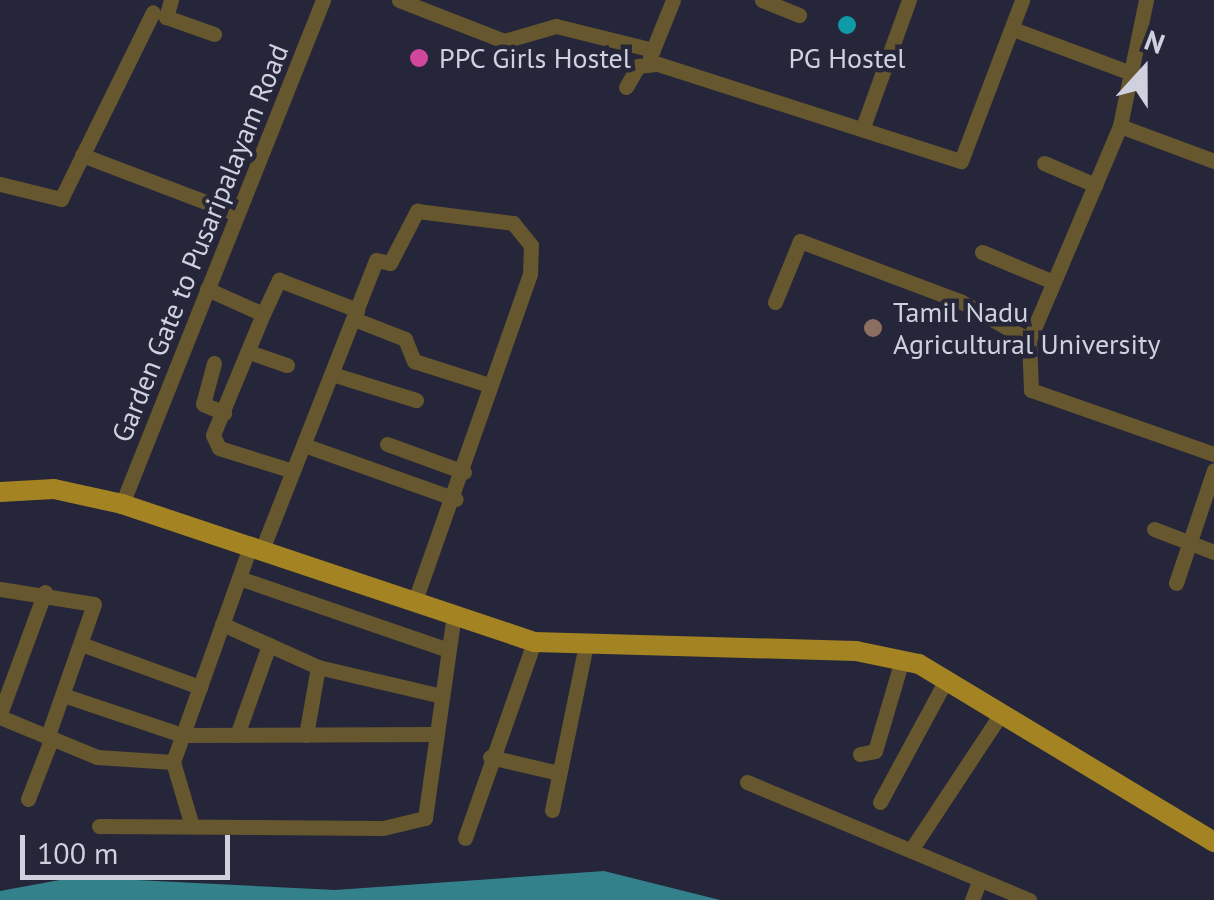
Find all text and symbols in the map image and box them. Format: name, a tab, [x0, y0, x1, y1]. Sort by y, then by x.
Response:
marker: PG Hostel	[836, 14, 858, 36]
north arrow	[1094, 20, 1194, 120]
text: N	[1140, 21, 1170, 62]
street label: Garden Gate to Pusaripalayam Road	[105, 39, 295, 447]
place label: PPC Girls Hostel	[439, 41, 632, 75]
place label: PG Hostel	[789, 41, 905, 75]
marker: PPC Girls Hostel	[408, 47, 430, 69]
place label: Tamil Nadu Agricultural University	[893, 295, 1160, 361]
marker: Tamil Nadu Agricultural University	[862, 317, 884, 339]
scale bar	[25, 815, 235, 877]
text: 100 m	[37, 833, 118, 872]

